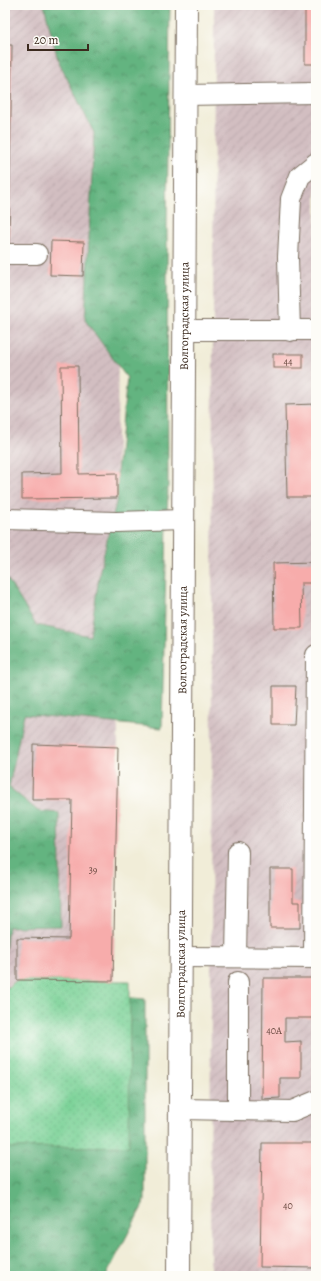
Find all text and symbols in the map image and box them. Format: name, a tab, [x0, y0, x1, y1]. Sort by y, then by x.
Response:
scale bar	[28, 26, 88, 52]
text: 20 m	[34, 32, 58, 48]
street label: Волгоградская улица	[176, 261, 193, 370]
house number: 44	[283, 355, 293, 368]
street label: Волгоградская улица	[174, 585, 191, 694]
house number: 39	[89, 863, 98, 876]
street label: Волгоградская улица	[172, 909, 189, 1018]
house number: 40А	[266, 1024, 282, 1037]
house number: 40	[283, 1199, 293, 1212]

